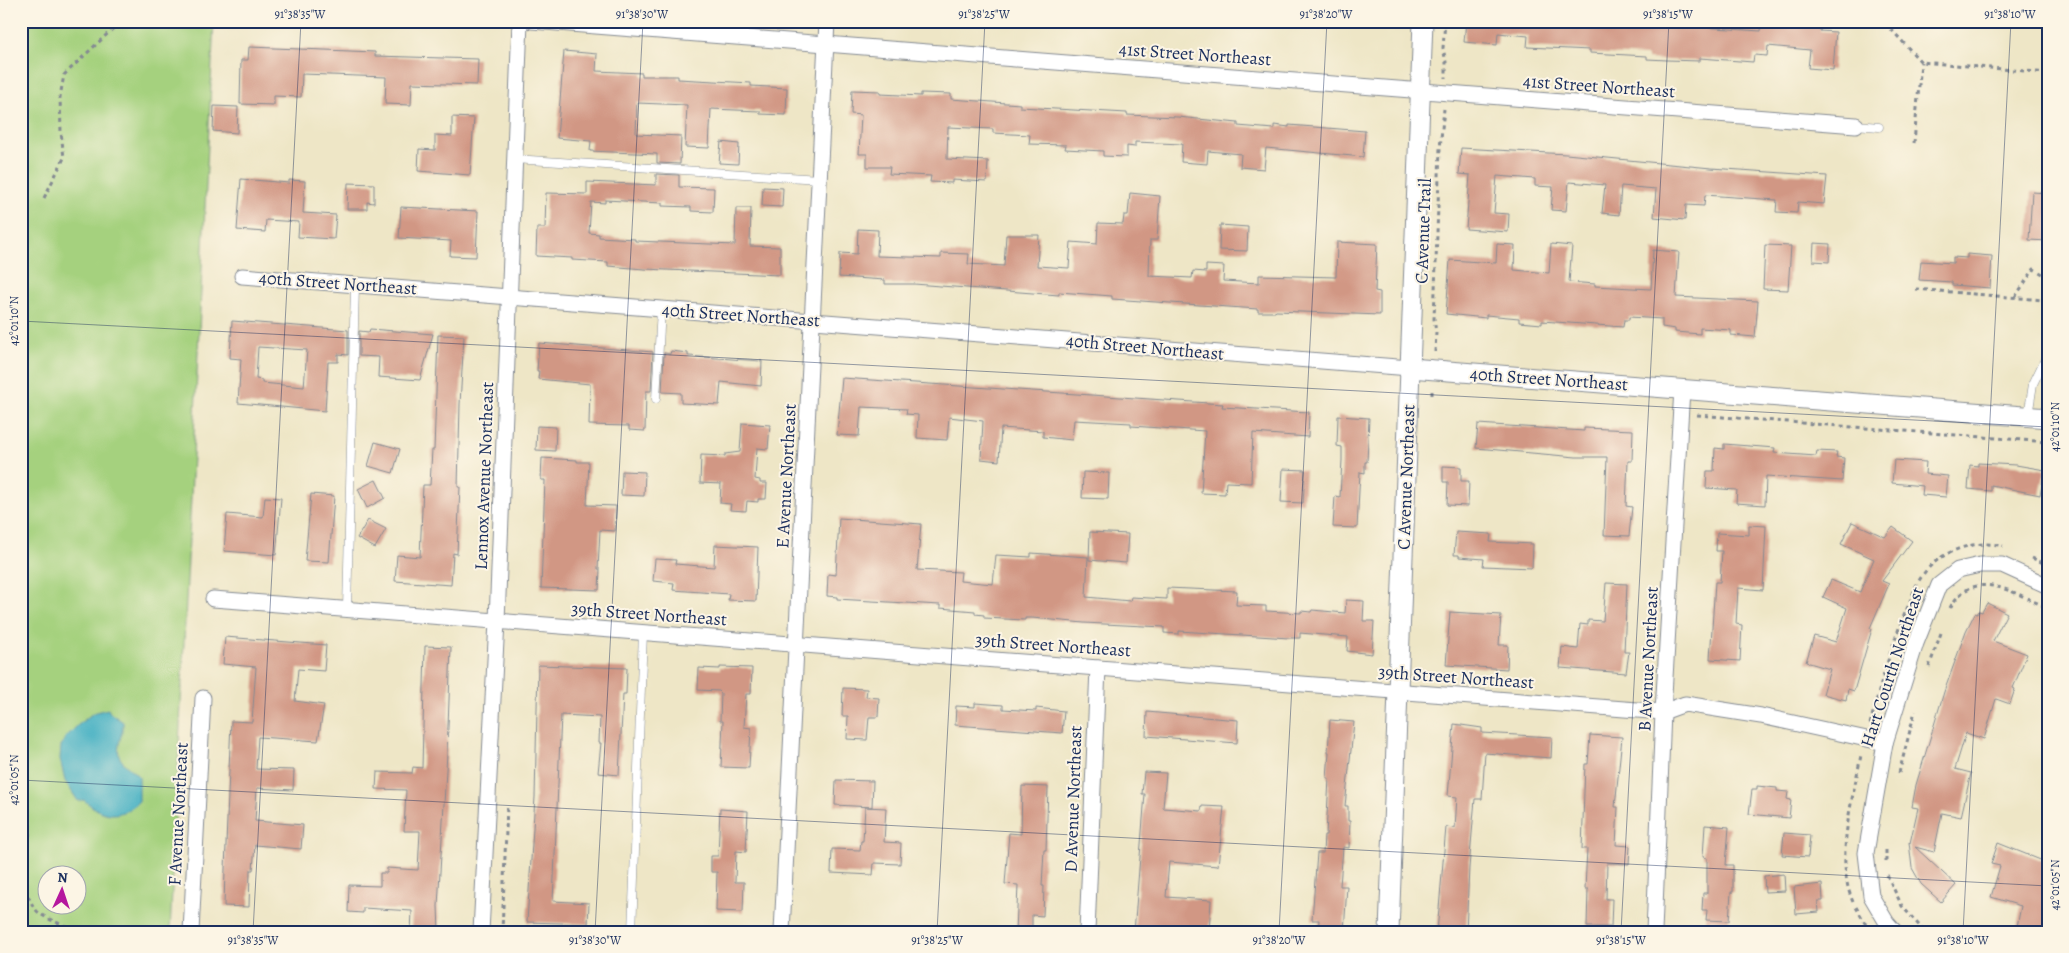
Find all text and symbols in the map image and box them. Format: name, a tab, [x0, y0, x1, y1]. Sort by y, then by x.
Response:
text: 91°38'35"W	[274, 6, 326, 22]
text: 91°38'30"W	[616, 6, 669, 22]
text: 91°38'25"W	[958, 6, 1011, 22]
text: 91°38'20"W	[1300, 6, 1353, 22]
text: 91°38'15"W	[1643, 6, 1694, 22]
text: 91°38'10"W	[1984, 6, 2037, 22]
street label: 41st Street Northeast	[1118, 37, 1272, 71]
street label: 41st Street Northeast	[1522, 69, 1676, 103]
street label: C Avenue Trail	[1409, 177, 1437, 284]
street label: 40th Street Northeast	[258, 266, 418, 300]
text: 42°01'10"N	[6, 296, 22, 346]
street label: 40th Street Northeast	[661, 298, 821, 332]
street label: 40th Street Northeast	[1065, 328, 1225, 366]
street label: 40th Street Northeast	[1469, 362, 1629, 396]
street label: Lennox Avenue Northeast	[469, 381, 499, 571]
text: 42°01'10"N	[2047, 402, 2063, 452]
street label: E Avenue Northeast	[770, 403, 802, 549]
street label: C Avenue Northeast	[1391, 404, 1421, 550]
street label: Hart Courth Northeast	[1855, 584, 1929, 750]
street label: B Avenue Northeast	[1632, 586, 1664, 732]
street label: 39th Street Northeast	[570, 597, 728, 631]
street label: 39th Street Northeast	[974, 628, 1132, 662]
street label: 39th Street Northeast	[1377, 660, 1535, 694]
street label: D Avenue Northeast	[1058, 725, 1088, 873]
street label: F Avenue Northeast	[162, 742, 194, 886]
text: 42°01'05"N	[6, 754, 22, 806]
text: 42°01'05"N	[2047, 859, 2063, 911]
north arrow	[38, 866, 88, 916]
text: N	[57, 868, 68, 887]
text: 91°38'35"W	[227, 932, 279, 948]
text: 91°38'30"W	[569, 932, 622, 948]
text: 91°38'25"W	[911, 932, 964, 948]
text: 91°38'20"W	[1253, 932, 1306, 948]
text: 91°38'15"W	[1596, 932, 1647, 948]
text: 91°38'10"W	[1937, 932, 1990, 948]

